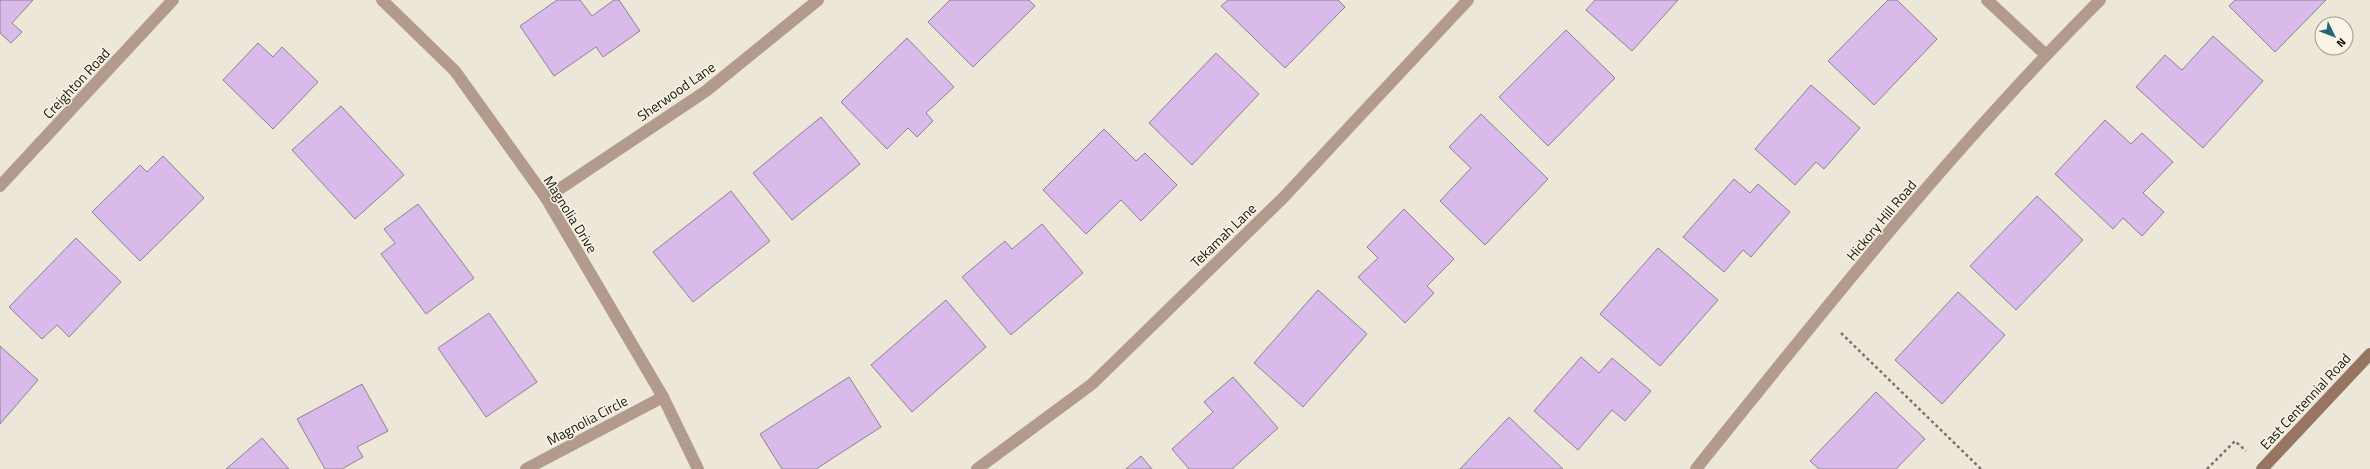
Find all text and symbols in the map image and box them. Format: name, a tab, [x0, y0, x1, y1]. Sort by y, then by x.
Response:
north arrow	[2314, 16, 2354, 56]
text: N	[2333, 35, 2350, 51]
street label: Creighton Road	[38, 43, 114, 123]
street label: Sherwood Lane	[633, 56, 719, 126]
street label: Magnolia Drive	[539, 171, 603, 257]
street label: Hickory Hill Road	[1841, 175, 1921, 265]
street label: Tekamah Lane	[1185, 198, 1261, 272]
street label: East Centennial Road	[2255, 348, 2355, 454]
street label: Magnolia Circle	[543, 390, 631, 450]

